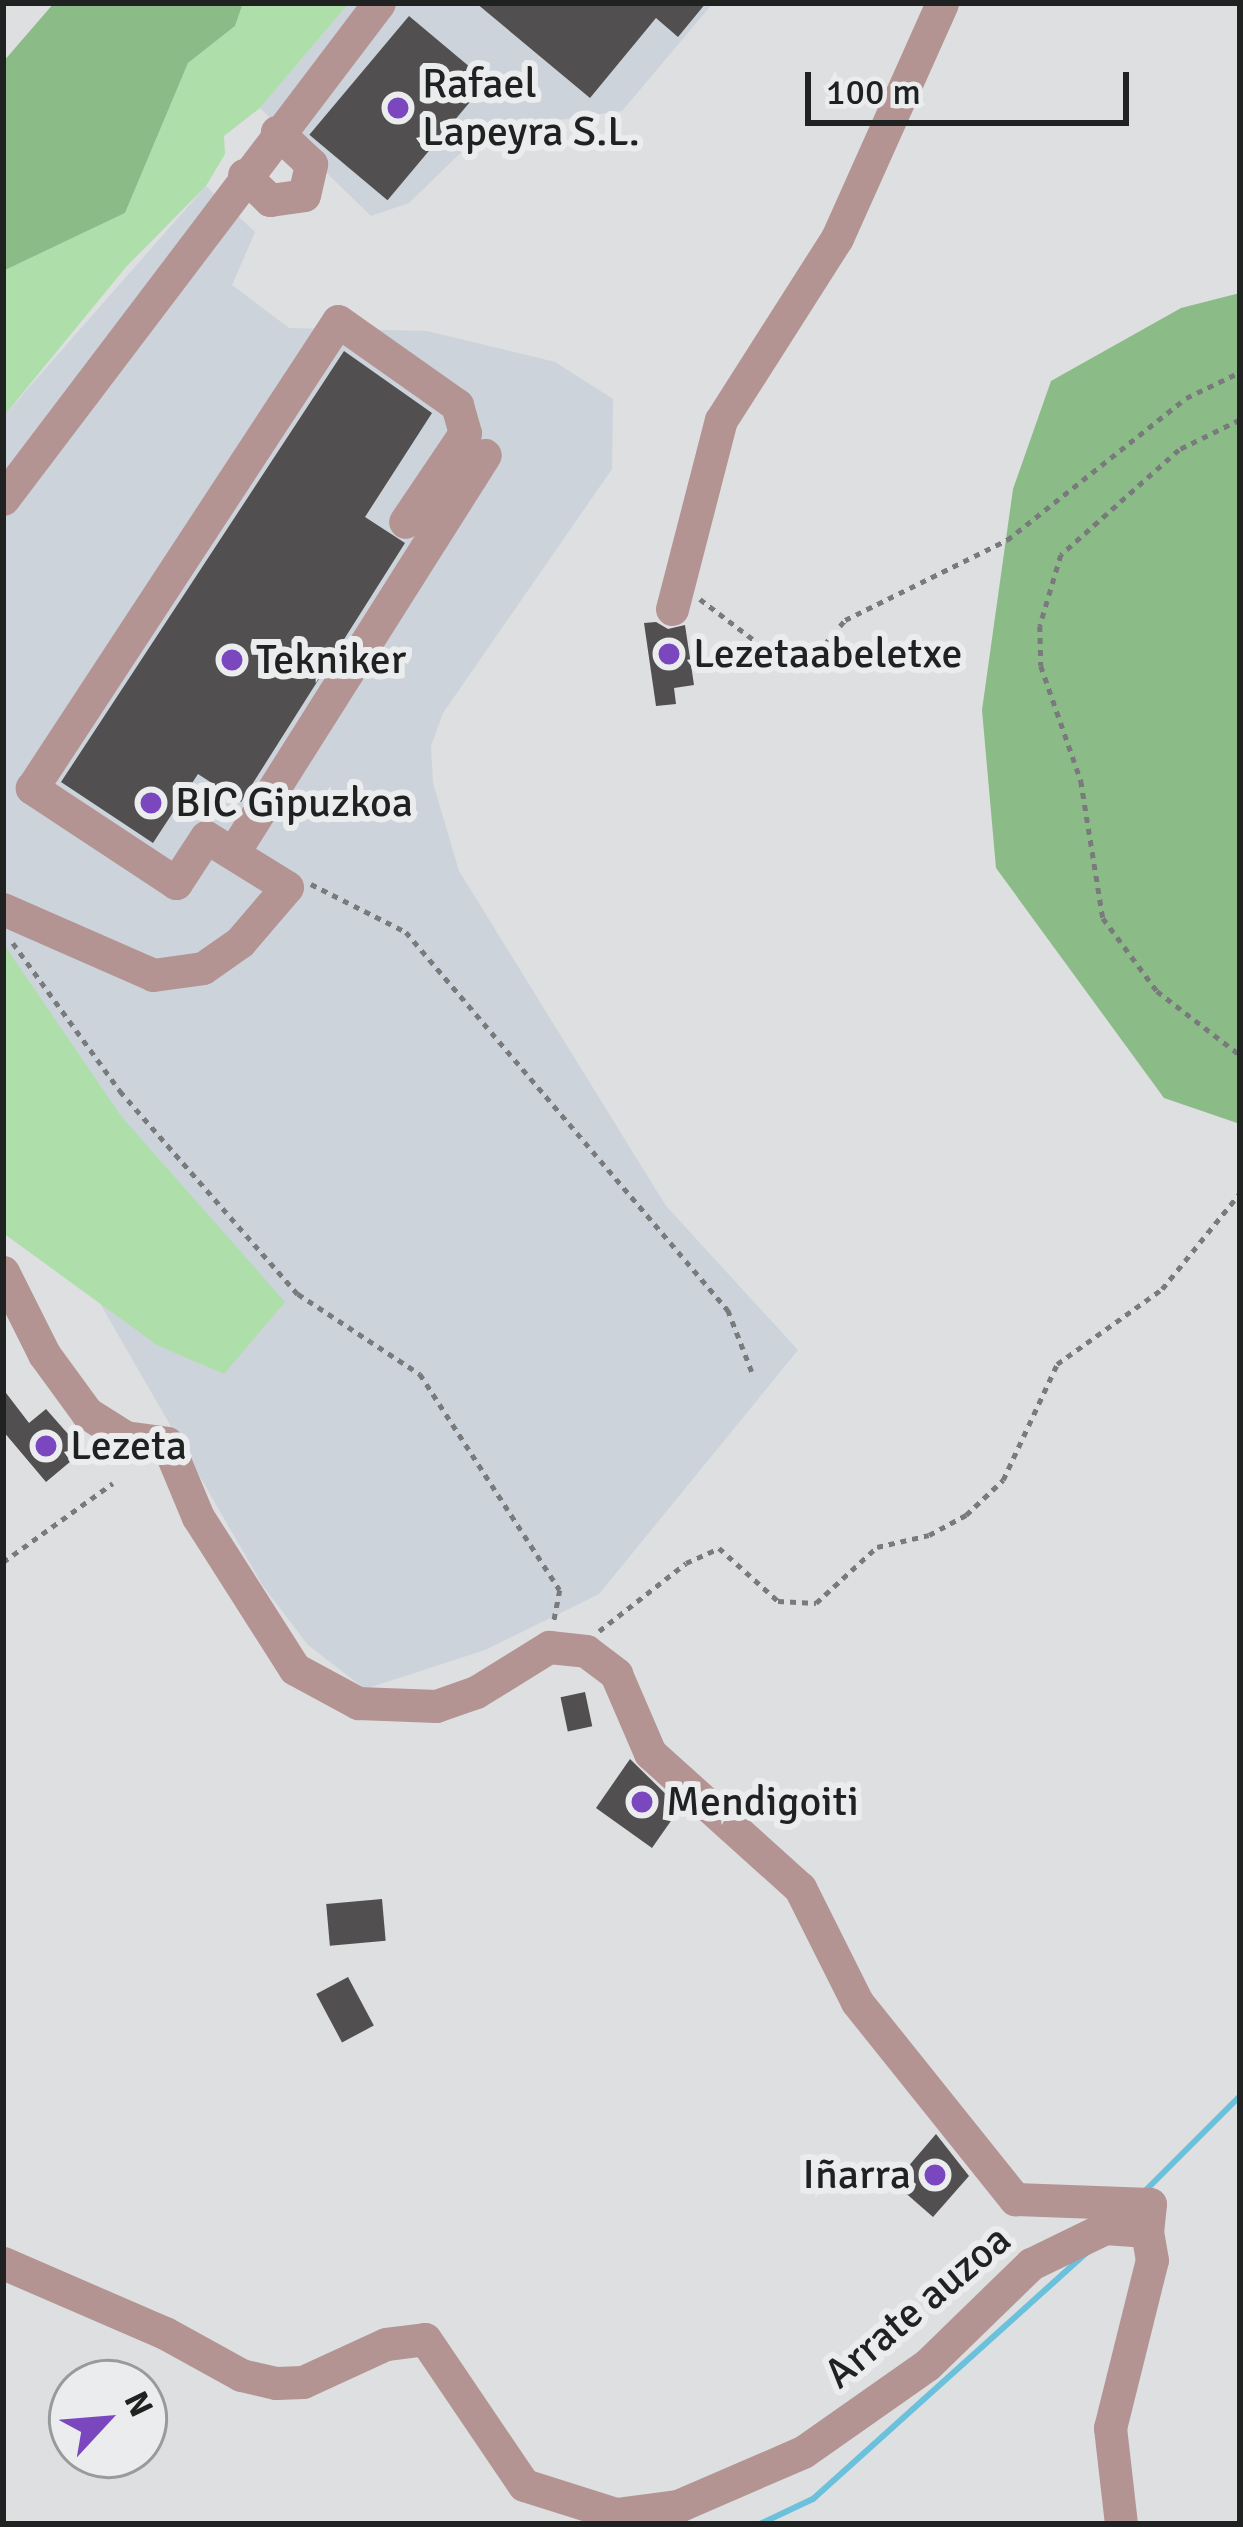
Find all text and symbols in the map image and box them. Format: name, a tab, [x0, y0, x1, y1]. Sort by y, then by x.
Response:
scale bar	[811, 48, 1135, 122]
place label: Rafael Lapeyra S.L.	[422, 59, 640, 158]
text: 100 m	[826, 70, 921, 115]
marker: Rafael Lapeyra S.L.	[385, 95, 411, 121]
place label: Lezetaabeletxe	[693, 629, 962, 679]
place label: Tekniker	[256, 635, 406, 685]
marker: Lezetaabeletxe	[656, 641, 682, 667]
marker: Tekniker	[219, 647, 245, 673]
place label: BIC Gipuzkoa	[175, 778, 413, 828]
marker: BIC Gipuzkoa	[138, 790, 164, 816]
place label: Lezeta	[70, 1421, 187, 1471]
marker: Lezeta	[33, 1433, 59, 1459]
place label: Mendigoiti	[666, 1777, 859, 1827]
marker: Mendigoiti	[629, 1789, 655, 1815]
place label: Iñarra	[803, 2150, 911, 2200]
marker: Iñarra	[922, 2162, 948, 2188]
street label: Arrate auzoa	[815, 2215, 1021, 2399]
north arrow	[48, 2359, 168, 2479]
text: N	[115, 2385, 162, 2424]

